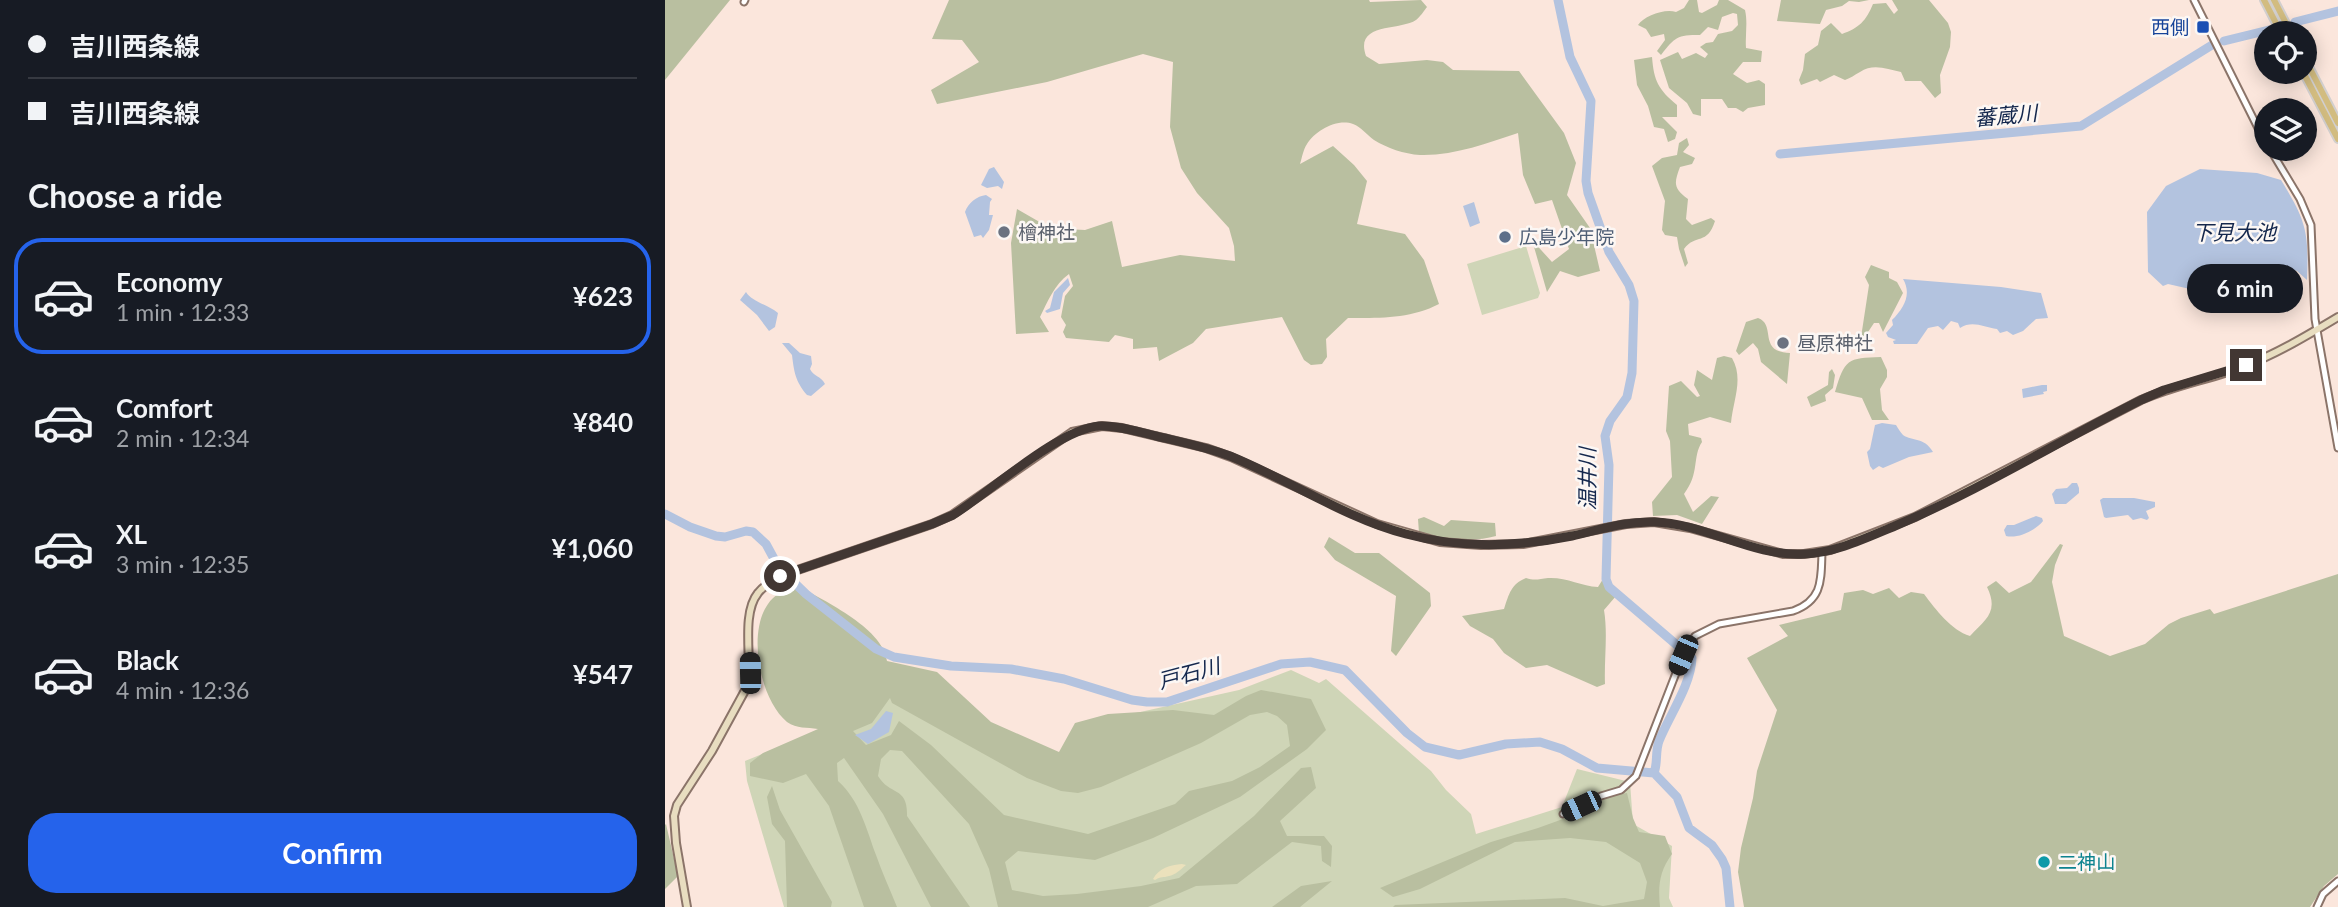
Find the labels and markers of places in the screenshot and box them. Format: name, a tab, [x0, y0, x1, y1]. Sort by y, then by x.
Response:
place label: 西側	[2151, 15, 2189, 38]
marker: 西側	[2195, 19, 2211, 35]
place label: 檜神社	[1018, 220, 1075, 243]
marker: 檜神社	[996, 224, 1012, 240]
place label: 広島少年院	[1519, 225, 1614, 248]
marker: 広島少年院	[1497, 229, 1513, 245]
place label: 昼原神社	[1797, 331, 1873, 354]
marker: 昼原神社	[1775, 335, 1791, 351]
place label: 二神山	[2058, 850, 2115, 873]
marker: 二神山	[2036, 854, 2052, 870]

